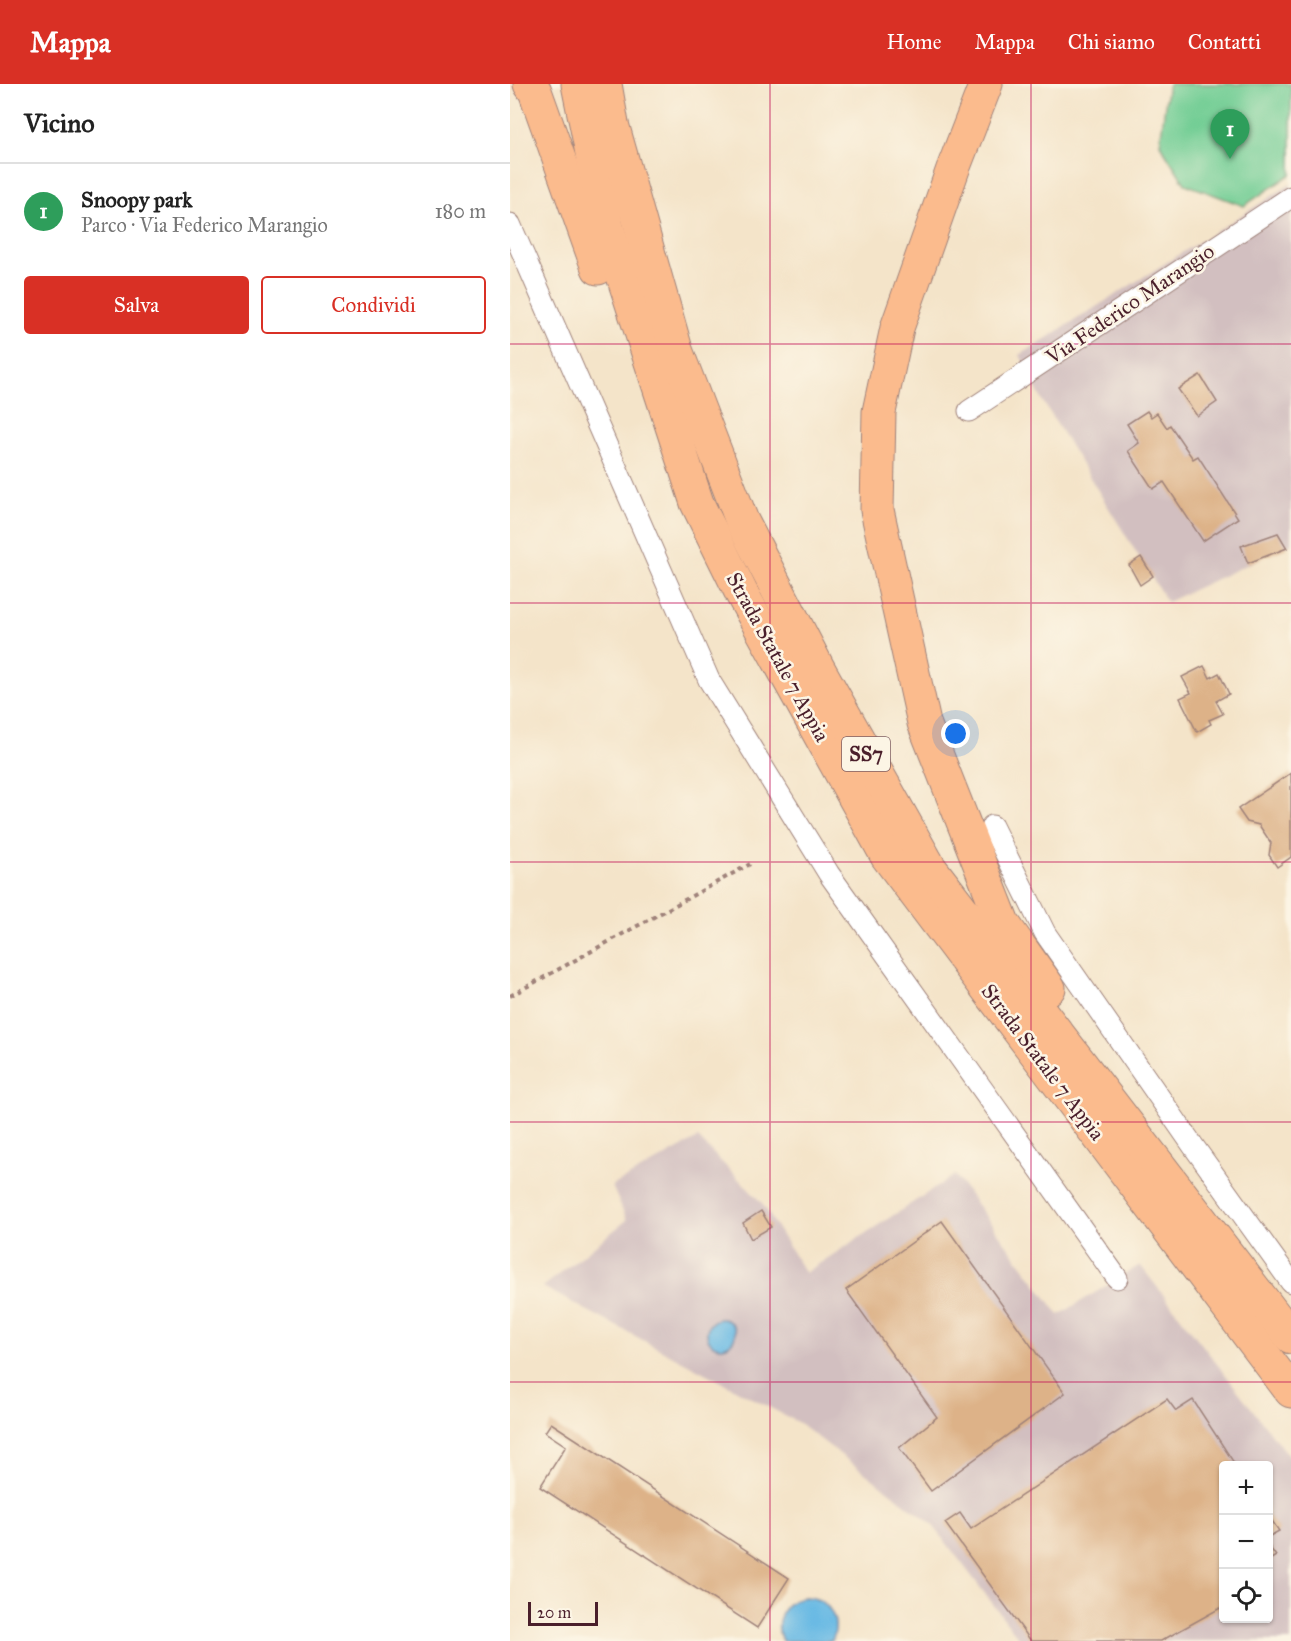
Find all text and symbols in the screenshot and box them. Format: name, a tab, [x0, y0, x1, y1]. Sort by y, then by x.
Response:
text: Mappa	[30, 25, 111, 60]
text: Home	[887, 29, 941, 55]
text: Mappa	[974, 29, 1035, 55]
text: Chi siamo	[1068, 29, 1155, 55]
text: Contatti	[1188, 29, 1261, 55]
text: Vicino	[24, 107, 95, 139]
pin: 1	[1210, 110, 1250, 159]
text: Snoopy park	[81, 186, 193, 213]
text: 1	[40, 199, 47, 223]
text: 180 m	[435, 199, 486, 223]
text: Parco · Via Federico Marangio	[81, 213, 328, 237]
street label: Via Federico Marangio	[1040, 238, 1219, 371]
button: Salva	[24, 276, 249, 334]
button: Condividi	[261, 276, 486, 334]
street label: Strada Statale 7 Appia	[721, 568, 835, 746]
your location	[941, 719, 970, 748]
road number: SS7	[842, 737, 890, 771]
street label: Strada Statale 7 Appia	[976, 979, 1110, 1146]
map controls	[1219, 1461, 1273, 1623]
button: +	[1219, 1461, 1273, 1515]
button: −	[1219, 1515, 1273, 1569]
button: locate	[1219, 1569, 1273, 1623]
scale bar	[528, 1599, 598, 1626]
text: 20 m	[537, 1603, 571, 1622]

